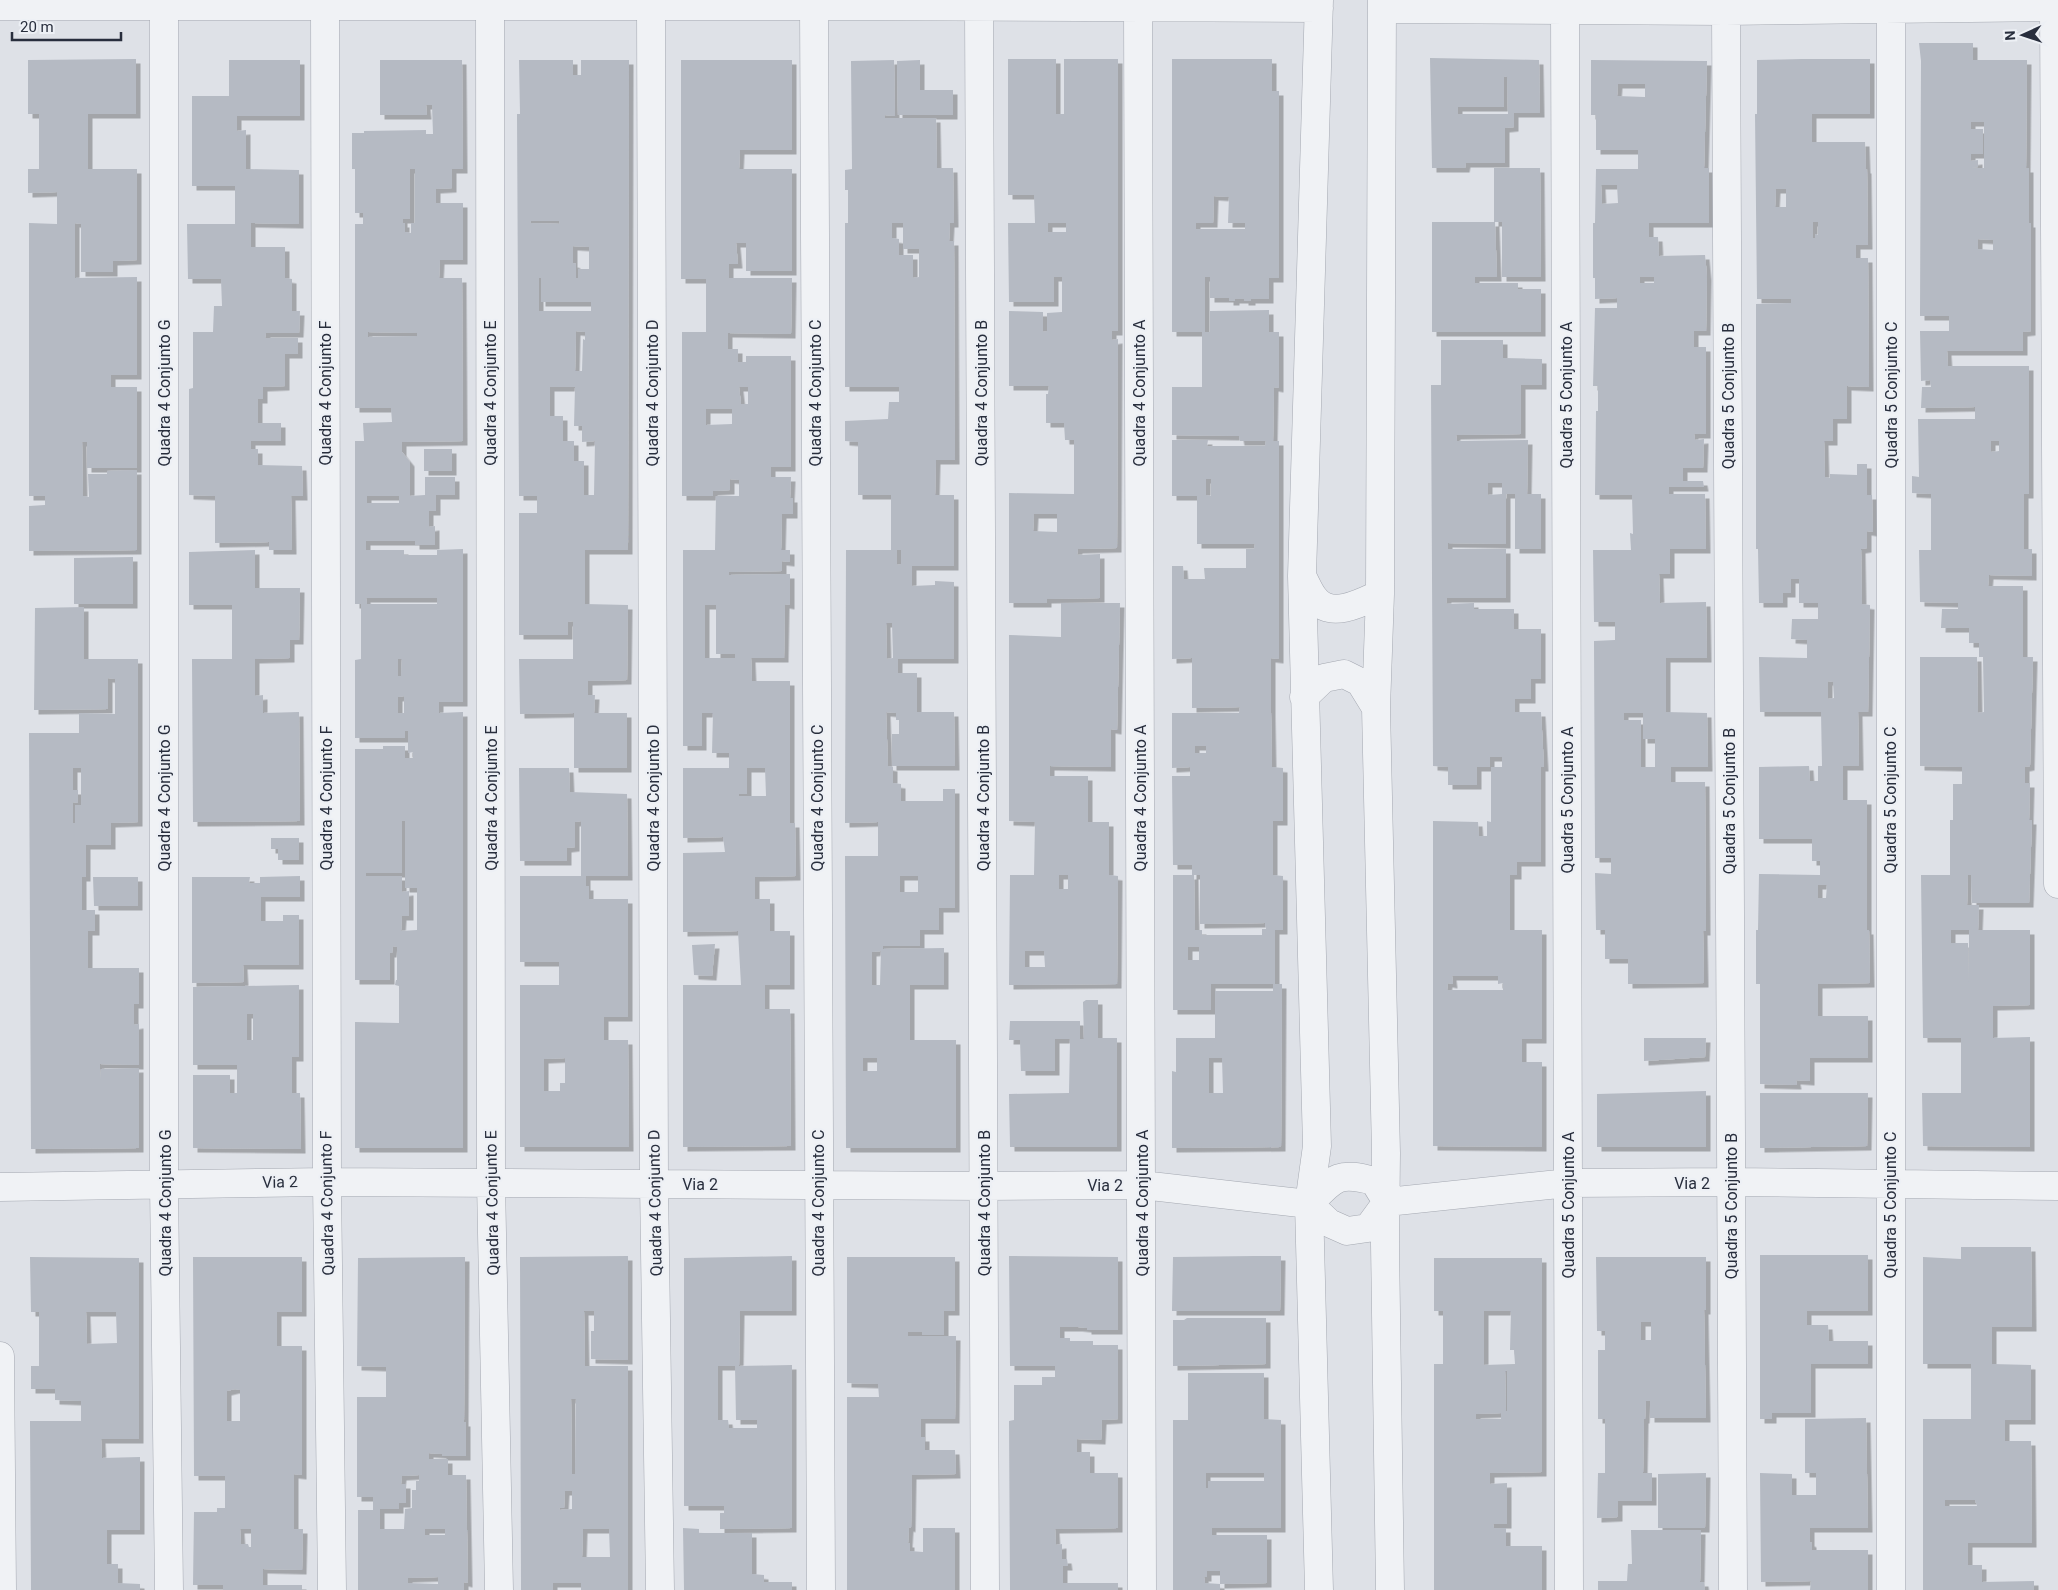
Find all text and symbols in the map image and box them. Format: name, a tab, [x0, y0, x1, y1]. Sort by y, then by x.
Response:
scale bar	[12, 10, 121, 42]
north arrow	[1998, 10, 2048, 60]
text: 20 m	[20, 18, 54, 36]
text: N	[2002, 30, 2018, 41]
street label: Quadra 4 Conjunto G	[155, 319, 174, 467]
street label: Quadra 4 Conjunto A	[1130, 319, 1149, 466]
street label: Quadra 4 Conjunto F	[316, 320, 335, 466]
street label: Quadra 4 Conjunto E	[481, 320, 500, 466]
street label: Quadra 4 Conjunto D	[643, 320, 662, 466]
street label: Quadra 4 Conjunto C	[806, 320, 825, 466]
street label: Quadra 4 Conjunto B	[972, 320, 991, 466]
street label: Quadra 5 Conjunto A	[1557, 321, 1576, 468]
street label: Quadra 5 Conjunto C	[1882, 322, 1901, 468]
street label: Quadra 5 Conjunto B	[1719, 323, 1738, 469]
street label: Quadra 4 Conjunto G	[155, 724, 174, 872]
street label: Quadra 4 Conjunto A	[1131, 724, 1150, 871]
street label: Quadra 4 Conjunto F	[317, 725, 336, 871]
street label: Quadra 4 Conjunto E	[482, 725, 501, 871]
street label: Quadra 4 Conjunto D	[644, 725, 663, 871]
street label: Quadra 4 Conjunto C	[808, 725, 827, 871]
street label: Quadra 4 Conjunto B	[974, 725, 993, 871]
street label: Quadra 5 Conjunto A	[1558, 726, 1577, 873]
street label: Quadra 5 Conjunto C	[1881, 727, 1900, 873]
street label: Quadra 5 Conjunto B	[1720, 728, 1739, 874]
street label: Quadra 4 Conjunto G	[156, 1129, 175, 1277]
street label: Quadra 4 Conjunto D	[644, 1129, 666, 1277]
street label: Quadra 4 Conjunto A	[1133, 1129, 1152, 1276]
street label: Quadra 4 Conjunto F	[316, 1130, 338, 1276]
street label: Quadra 4 Conjunto E	[481, 1130, 503, 1276]
street label: Quadra 4 Conjunto C	[809, 1130, 828, 1276]
street label: Quadra 4 Conjunto B	[975, 1130, 994, 1276]
street label: Quadra 5 Conjunto A	[1559, 1131, 1578, 1278]
street label: Quadra 5 Conjunto C	[1881, 1132, 1900, 1278]
street label: Quadra 5 Conjunto B	[1722, 1133, 1741, 1279]
street label: Via 2	[262, 1172, 298, 1192]
street label: Via 2	[1674, 1174, 1710, 1193]
street label: Via 2	[682, 1175, 718, 1194]
street label: Via 2	[1087, 1176, 1123, 1195]

